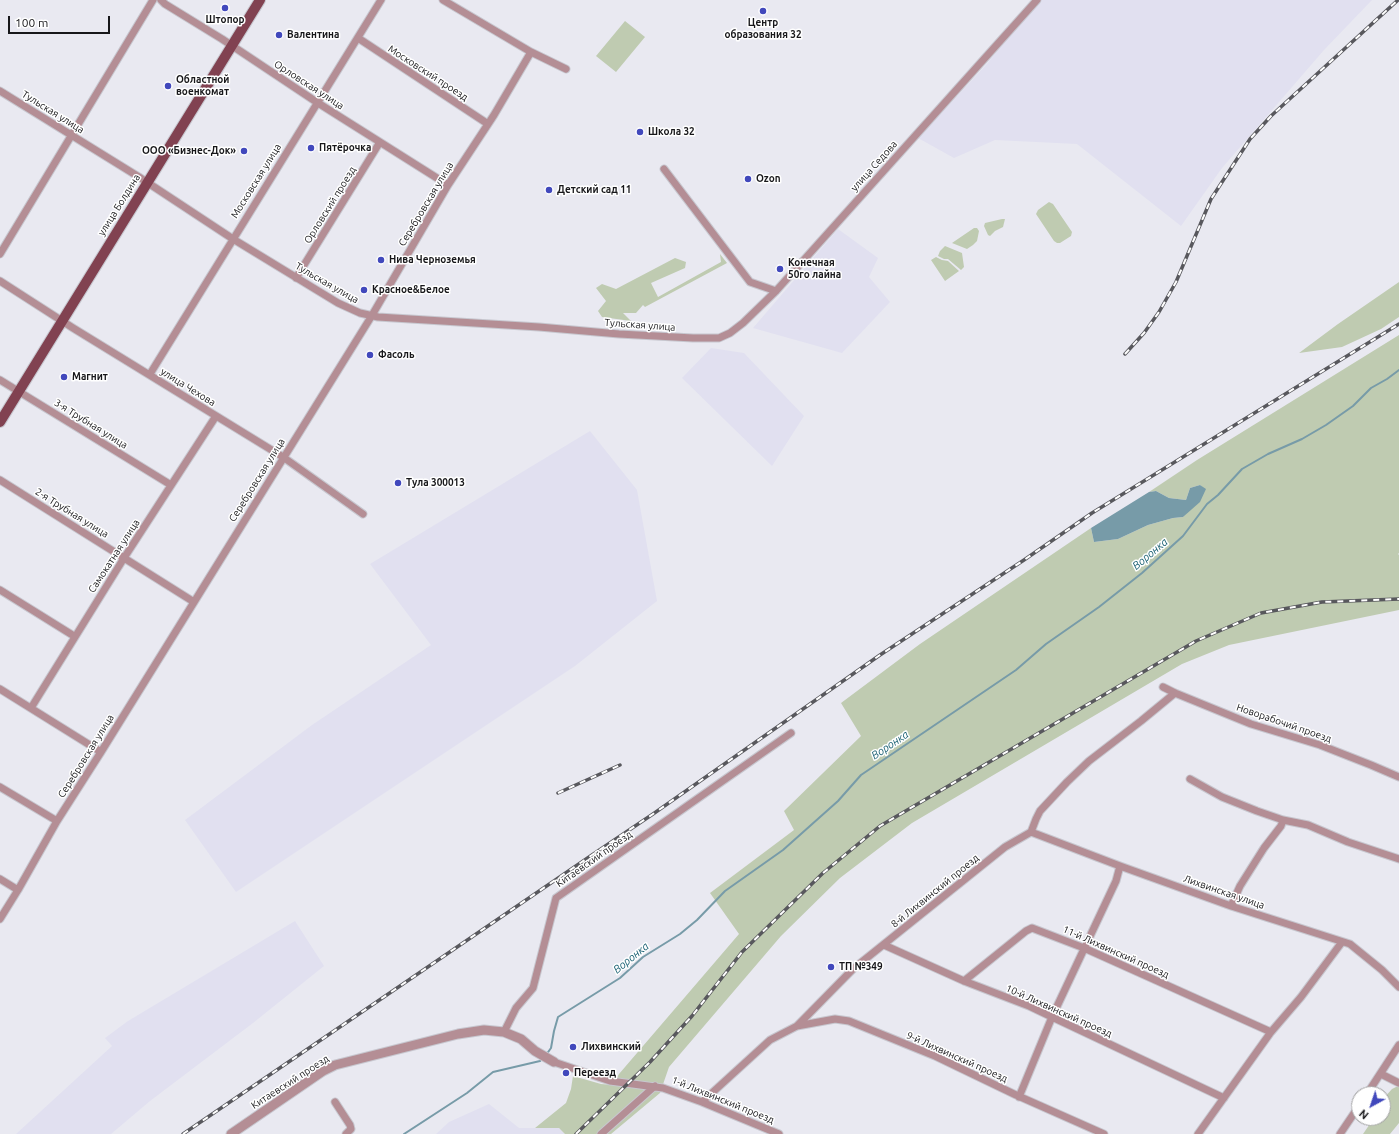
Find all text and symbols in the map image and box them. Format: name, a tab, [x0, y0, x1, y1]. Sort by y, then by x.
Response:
marker: Штопор	[220, 3, 230, 13]
marker: Центр образования 32	[758, 6, 768, 16]
scale bar	[10, 8, 112, 34]
place label: Штопор	[205, 14, 245, 26]
text: 100 m	[15, 16, 48, 29]
place label: Центр образования 32	[724, 17, 802, 40]
place label: Валентина	[287, 29, 339, 41]
marker: Валентина	[274, 30, 284, 40]
street label: Московский проезд	[386, 43, 470, 103]
street label: Орловская улица	[272, 58, 346, 112]
place label: Областной военкомат	[176, 74, 229, 98]
marker: Областной военкомат	[163, 81, 173, 91]
street label: Тульская улица	[20, 88, 86, 136]
place label: Школа 32	[648, 126, 695, 138]
marker: Школа 32	[635, 127, 645, 137]
street label: улица Седова	[848, 138, 900, 194]
street label: Московская улица	[228, 142, 284, 220]
place label: Пятёрочка	[319, 142, 371, 154]
marker: Пятёрочка	[306, 143, 316, 153]
place label: ООО «Бизнес-Док»	[142, 145, 236, 157]
marker: ООО «Бизнес-Док»	[239, 146, 249, 156]
street label: Серебровская улица	[396, 160, 456, 248]
street label: Орловский проезд	[301, 164, 359, 246]
street label: улица Болдина	[95, 172, 143, 238]
place label: Ozon	[756, 173, 781, 185]
marker: Ozon	[743, 174, 753, 184]
place label: Детский сад 11	[557, 184, 631, 196]
marker: Детский сад 11	[544, 185, 554, 195]
place label: Нива Черноземья	[389, 254, 476, 266]
marker: Нива Черноземья	[376, 255, 386, 265]
place label: Конечная 50го лайна	[788, 257, 841, 280]
street label: Тульская улица	[293, 260, 361, 306]
marker: Конечная 50го лайна	[775, 264, 785, 274]
place label: Красное&Белое	[372, 284, 450, 296]
marker: Красное&Белое	[359, 285, 369, 295]
street label: Тульская улица	[604, 317, 676, 333]
place label: Фасоль	[378, 349, 415, 361]
marker: Фасоль	[365, 350, 375, 360]
street label: улица Чехова	[158, 365, 218, 409]
place label: Магнит	[72, 371, 108, 383]
marker: Магнит	[59, 372, 69, 382]
street label: 3-я Трубная улица	[52, 397, 130, 451]
street label: Серебровская улица	[226, 436, 288, 524]
place label: Тула 300013	[406, 477, 465, 489]
marker: Тула 300013	[393, 478, 403, 488]
street label: 2-я Трубная улица	[33, 486, 111, 540]
street label: Самокатная улица	[86, 517, 142, 595]
water label: Воронка	[1130, 535, 1170, 573]
street label: Новорабочий проезд	[1235, 701, 1333, 745]
street label: Серебровская улица	[55, 712, 117, 800]
water label: Воронка	[869, 728, 911, 762]
street label: Китаевский проезд	[554, 828, 634, 890]
street label: 8-й Лихвинский проезд	[889, 852, 981, 930]
street label: Лихвинская улица	[1182, 872, 1266, 912]
street label: 11-й Лихвинский проезд	[1061, 923, 1171, 981]
water label: Воронка	[611, 940, 651, 976]
place label: ТП №349	[839, 961, 883, 973]
marker: ТП №349	[826, 962, 836, 972]
street label: 10-й Лихвинский проезд	[1004, 982, 1114, 1040]
street label: 9-й Лихвинский проезд	[905, 1029, 1009, 1085]
place label: Лихвинский	[581, 1041, 641, 1053]
marker: Лихвинский	[568, 1042, 578, 1052]
street label: Китаевский проезд	[249, 1052, 331, 1112]
place label: Переезд	[574, 1067, 616, 1079]
marker: Переезд	[561, 1068, 571, 1078]
street label: 1-й Лихвинский проезд	[670, 1074, 776, 1126]
north arrow	[1351, 1086, 1391, 1126]
text: N	[1357, 1107, 1371, 1122]

